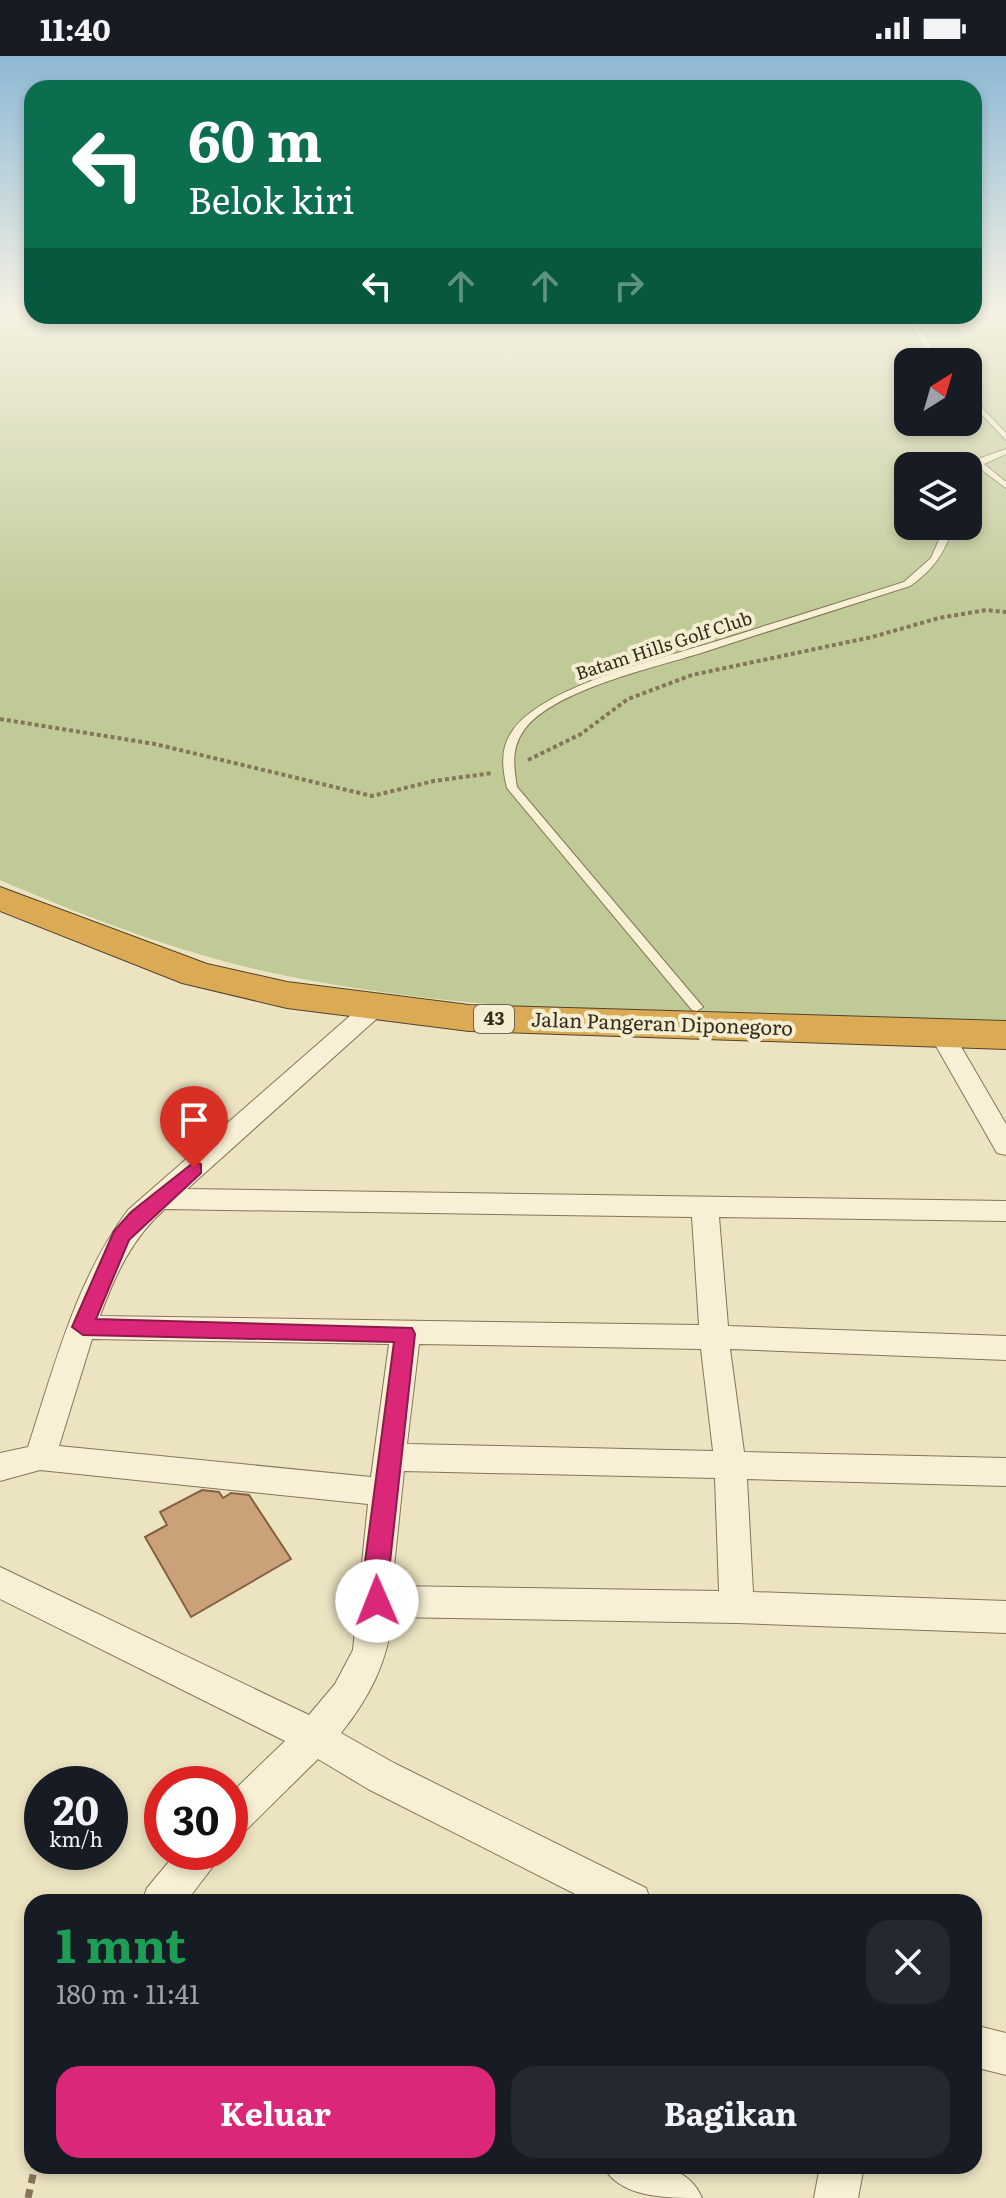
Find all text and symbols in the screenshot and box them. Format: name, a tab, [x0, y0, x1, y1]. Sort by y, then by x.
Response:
text: 11:40	[40, 6, 111, 50]
text: 60 m	[188, 96, 322, 179]
icon: left	[56, 112, 160, 216]
text: Belok kiri	[188, 172, 354, 225]
icon: left	[355, 264, 399, 308]
icon: ahead	[439, 264, 483, 308]
icon: ahead	[523, 264, 567, 308]
icon: right	[607, 264, 651, 308]
north arrow	[894, 348, 982, 436]
map controls	[894, 348, 982, 540]
button: layers	[894, 452, 982, 540]
street label: Batam Hills Golf Club	[572, 603, 755, 686]
street label: Jalan Pangeran Diponegoro	[530, 1002, 794, 1042]
road number: 43	[474, 1005, 514, 1033]
pin	[160, 1086, 228, 1168]
icon: arrive	[172, 1098, 216, 1142]
position arrow	[335, 1559, 419, 1643]
speed limit sign: 30	[144, 1766, 248, 1870]
text: 20	[53, 1778, 99, 1837]
text: km/h	[49, 1823, 103, 1853]
text: 1 mnt	[56, 1907, 186, 1978]
button: close	[866, 1920, 950, 2004]
text: 180 m · 11:41	[56, 1973, 200, 2012]
button: Keluar	[56, 2066, 495, 2158]
button: Bagikan	[511, 2066, 950, 2158]

